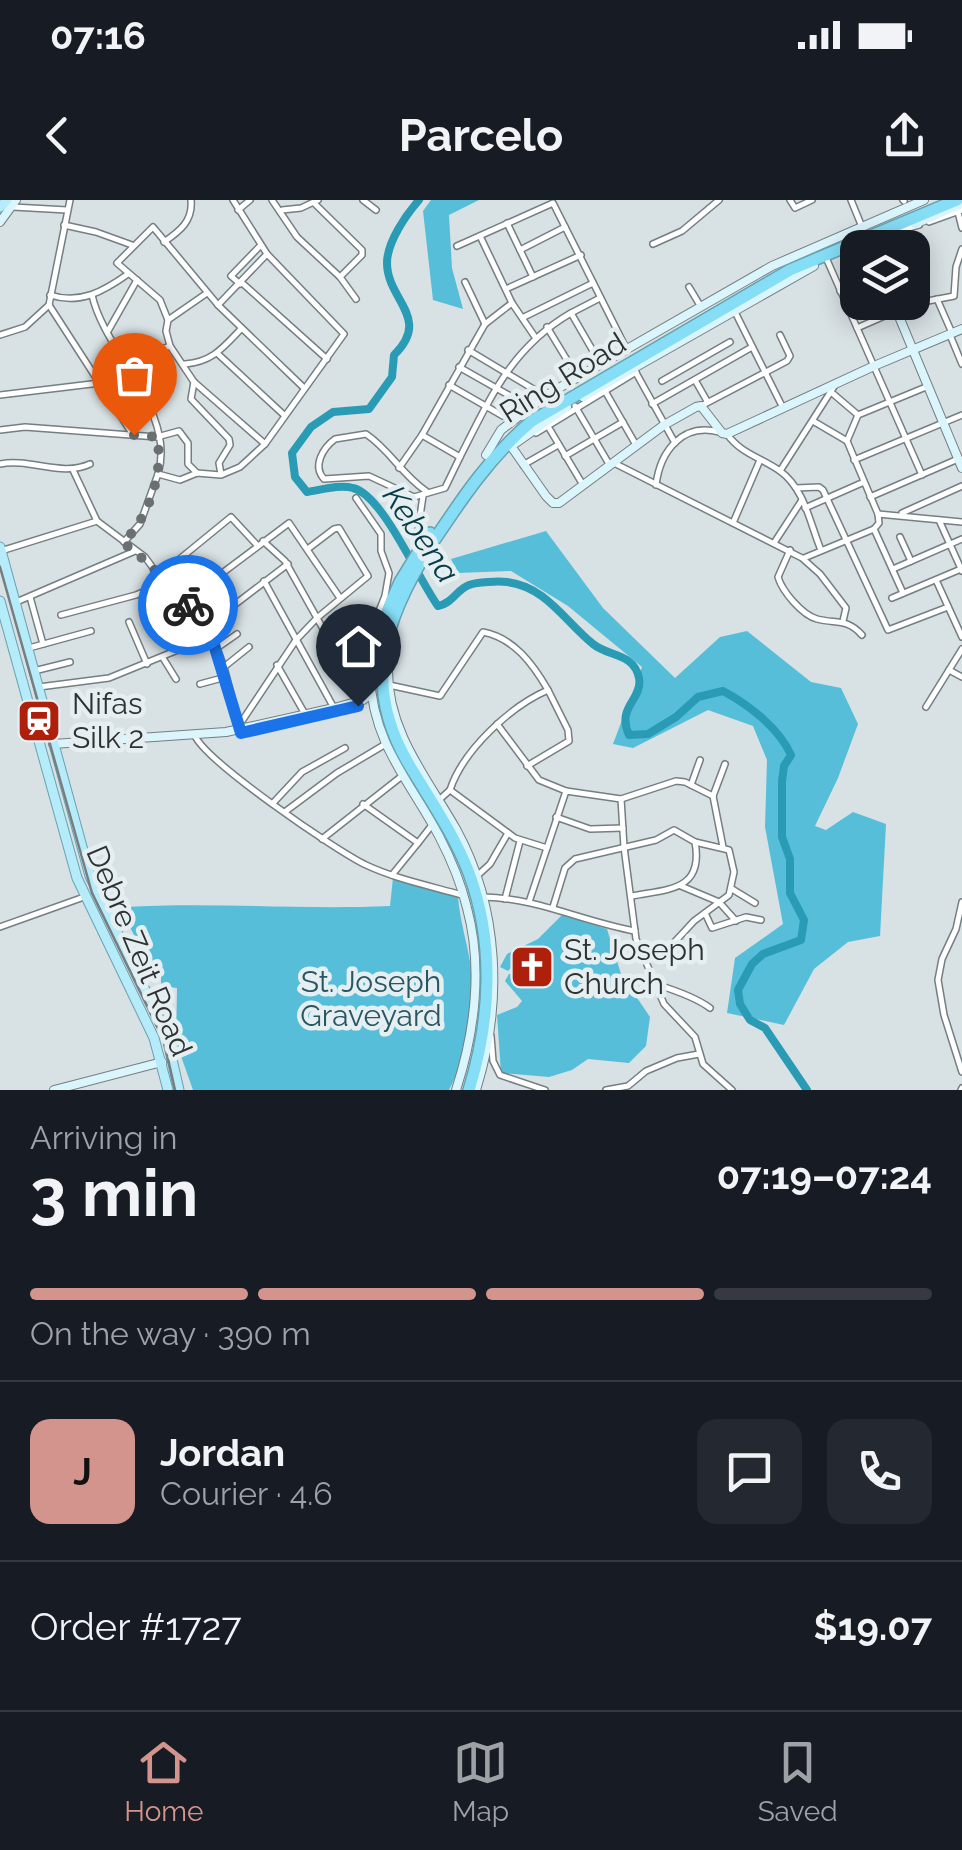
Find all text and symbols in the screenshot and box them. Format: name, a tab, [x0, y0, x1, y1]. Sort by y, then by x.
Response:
text: 07:16	[50, 13, 146, 58]
icon: back	[30, 108, 85, 163]
icon: share	[877, 108, 932, 163]
text: Parcelo	[399, 109, 563, 162]
map controls	[840, 230, 930, 320]
button: layers	[840, 230, 930, 320]
street label: Ring Road	[493, 325, 632, 430]
pin	[92, 333, 177, 436]
icon: bag	[107, 348, 162, 403]
water label: Kebena	[376, 478, 467, 589]
courier	[138, 555, 238, 655]
icon: bike	[161, 578, 216, 633]
pin	[316, 604, 401, 707]
icon: home	[331, 619, 386, 674]
place label: Nifas Silk 2	[72, 686, 144, 755]
station icon: Nifas Silk 2	[16, 698, 62, 744]
street label: Debre Zeit Road	[79, 840, 200, 1061]
place label: St. Joseph Church	[564, 932, 705, 1001]
church icon: St. Joseph Church	[509, 944, 555, 990]
park label: St. Joseph Graveyard	[300, 964, 442, 1033]
text: Arriving in	[30, 1119, 177, 1156]
text: 07:19–07:24	[717, 1153, 932, 1198]
text: 3 min	[30, 1155, 198, 1231]
text: On the way · 390 m	[30, 1315, 311, 1352]
button: chat	[697, 1419, 802, 1524]
button: phone	[827, 1419, 932, 1524]
text: Jordan	[160, 1430, 285, 1475]
text: J	[73, 1449, 92, 1494]
text: Courier · 4.6	[160, 1475, 333, 1512]
text: Order #1727	[30, 1604, 242, 1649]
text: $19.07	[814, 1604, 932, 1649]
tab: Home	[124, 1735, 204, 1828]
tab: Map	[452, 1735, 509, 1828]
tab: Saved	[758, 1735, 838, 1828]

